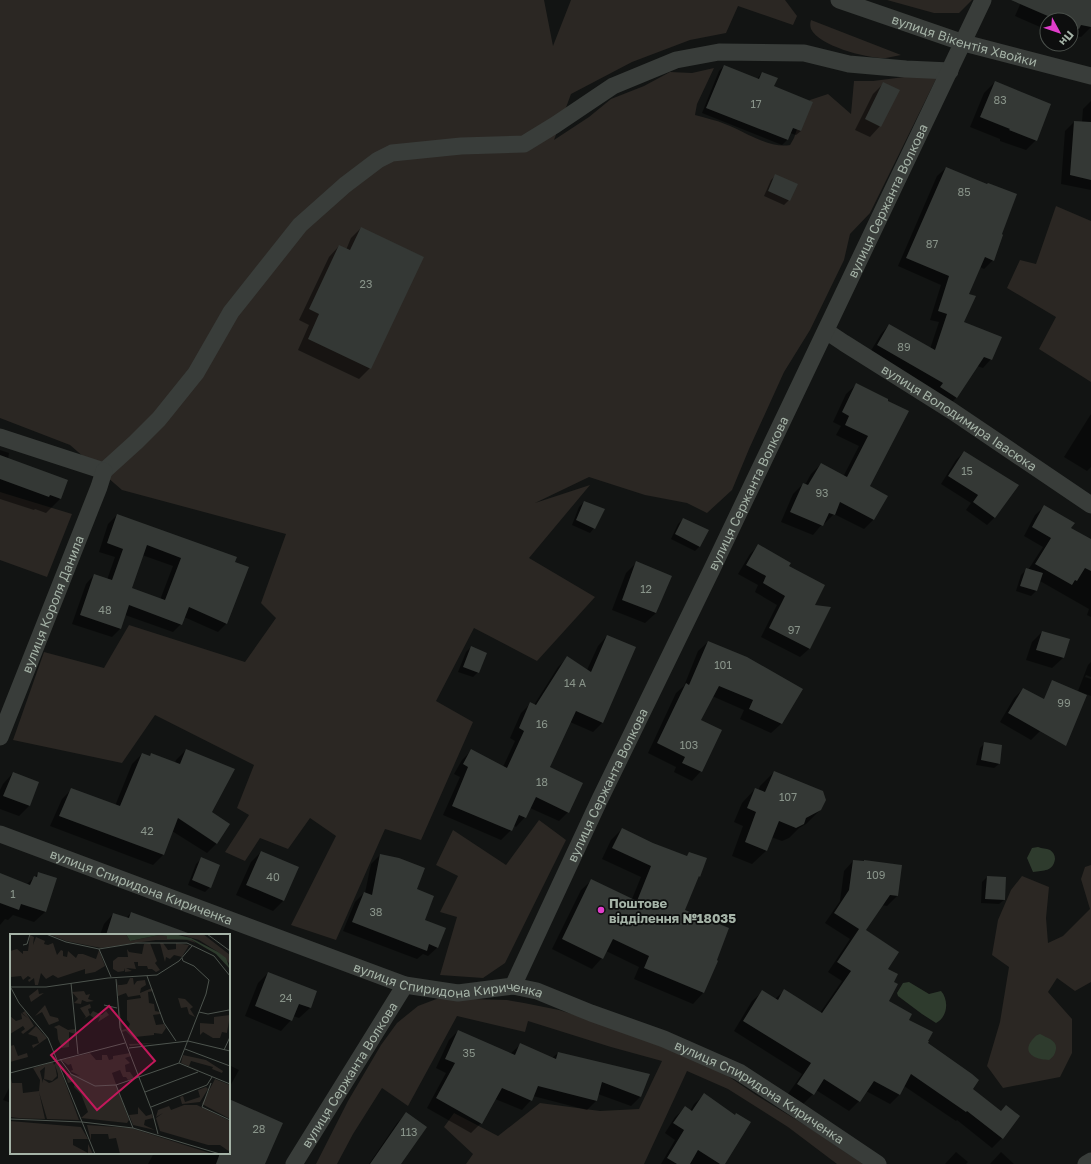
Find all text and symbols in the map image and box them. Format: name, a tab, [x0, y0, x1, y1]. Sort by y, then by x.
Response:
street label: вулиця Вікентія Хвойки	[890, 11, 1039, 70]
north arrow	[1039, 12, 1079, 52]
text: Пн	[1057, 29, 1077, 49]
house number: 83	[993, 93, 1007, 106]
house number: 17	[750, 97, 762, 110]
street label: вулиця Сержанта Волкова	[844, 121, 931, 280]
house number: 85	[957, 185, 971, 198]
house number: 87	[926, 237, 938, 250]
house number: 23	[360, 277, 372, 290]
house number: 89	[897, 340, 911, 353]
street label: вулиця Володимира Івасюка	[879, 361, 1040, 474]
street label: вулиця Сержанта Волкова	[705, 414, 792, 573]
house number: 15	[961, 464, 973, 477]
house number: 93	[815, 486, 829, 499]
street label: вулиця Короля Данила	[18, 533, 87, 675]
house number: 12	[640, 582, 652, 595]
house number: 48	[98, 603, 112, 616]
house number: 97	[788, 623, 800, 636]
house number: 101	[714, 658, 732, 671]
house number: 14 А	[564, 676, 587, 689]
house number: 99	[1057, 696, 1071, 709]
street label: вулиця Сержанта Волкова	[564, 705, 651, 865]
house number: 16	[536, 717, 548, 730]
house number: 103	[680, 738, 698, 751]
house number: 18	[536, 775, 548, 788]
house number: 107	[779, 790, 797, 803]
house number: 42	[140, 824, 154, 837]
street label: вулиця Спиридона Кириченка	[48, 845, 235, 928]
house number: 109	[867, 868, 885, 881]
house number: 40	[266, 870, 280, 883]
house number: 1	[10, 887, 16, 900]
place label: Поштове відділення №18035	[609, 895, 736, 926]
house number: 38	[369, 905, 383, 918]
marker: Поштове відділення №18035	[596, 905, 606, 915]
inset map	[10, 934, 230, 1154]
street label: вулиця Спиридона Кириченка	[352, 959, 546, 1001]
house number: 24	[279, 991, 293, 1004]
street label: вулиця Сержанта Волкова	[298, 999, 401, 1151]
street label: вулиця Спиридона Кириченка	[672, 1037, 847, 1147]
house number: 35	[463, 1046, 475, 1059]
house number: 28	[252, 1122, 266, 1135]
house number: 113	[400, 1125, 418, 1138]

